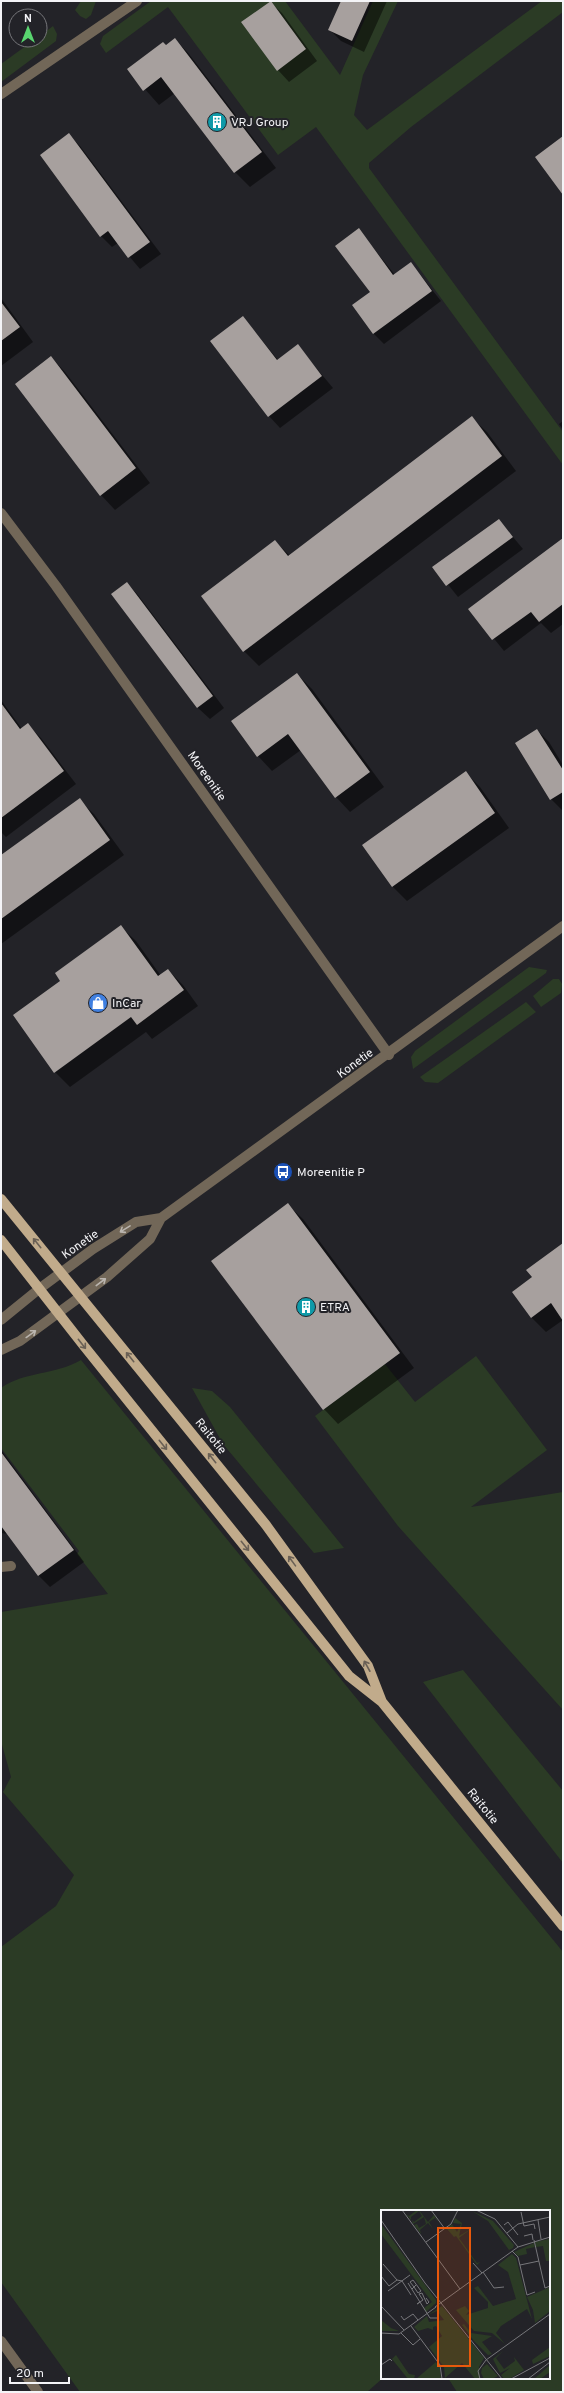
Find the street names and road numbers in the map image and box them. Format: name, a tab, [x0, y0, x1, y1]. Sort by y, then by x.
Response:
street label: Moreenitie	[183, 748, 229, 805]
street label: Konetie	[334, 1045, 377, 1082]
street label: Konetie	[59, 1226, 102, 1263]
street label: Raitotie	[191, 1415, 230, 1458]
street label: Raitotie	[463, 1785, 502, 1828]

